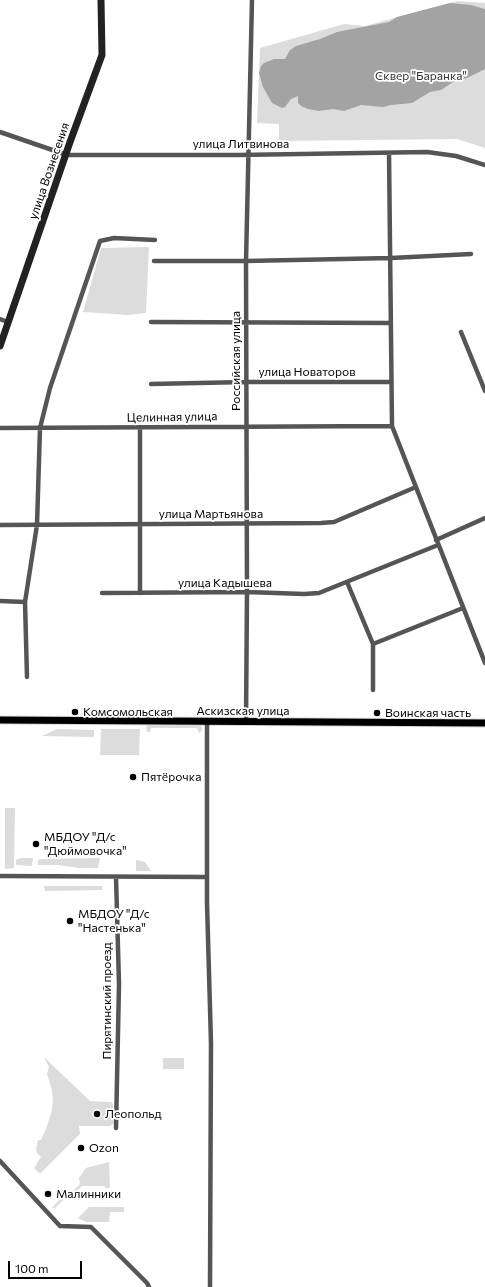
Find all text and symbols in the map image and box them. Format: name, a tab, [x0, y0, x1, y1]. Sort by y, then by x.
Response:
park label: Сквер "Баранка"	[375, 69, 467, 83]
street label: улица Вознесения	[26, 121, 72, 221]
street label: улица Литвинова	[193, 137, 289, 151]
street label: Российская улица	[229, 311, 243, 411]
street label: улица Новаторов	[258, 365, 356, 379]
street label: Целинная улица	[127, 409, 217, 425]
street label: улица Мартьянова	[159, 507, 263, 521]
street label: улица Кадышева	[178, 576, 272, 590]
street label: Аскизская улица	[196, 704, 290, 718]
place label: Комсомольская	[83, 705, 173, 719]
place label: Воинская часть	[385, 706, 471, 720]
marker: Комсомольская	[70, 707, 80, 717]
marker: Воинская часть	[372, 708, 382, 718]
place label: Пятёрочка	[141, 770, 201, 784]
marker: Пятёрочка	[128, 772, 138, 782]
place label: МБДОУ "Д/с "Дюймовочка"	[44, 830, 127, 858]
marker: МБДОУ "Д/с "Дюймовочка"	[31, 839, 41, 849]
place label: МБДОУ "Д/с "Настенька"	[78, 907, 150, 935]
marker: МБДОУ "Д/с "Настенька"	[65, 916, 75, 926]
street label: Пирятинский проезд	[100, 942, 114, 1060]
place label: Леопольд	[105, 1107, 162, 1121]
marker: Леопольд	[92, 1109, 102, 1119]
place label: Ozon	[89, 1141, 119, 1155]
marker: Ozon	[76, 1143, 86, 1153]
place label: Малинники	[56, 1187, 121, 1201]
marker: Малинники	[43, 1189, 53, 1199]
scale bar	[10, 1253, 84, 1279]
text: 100 m	[15, 1261, 49, 1275]

